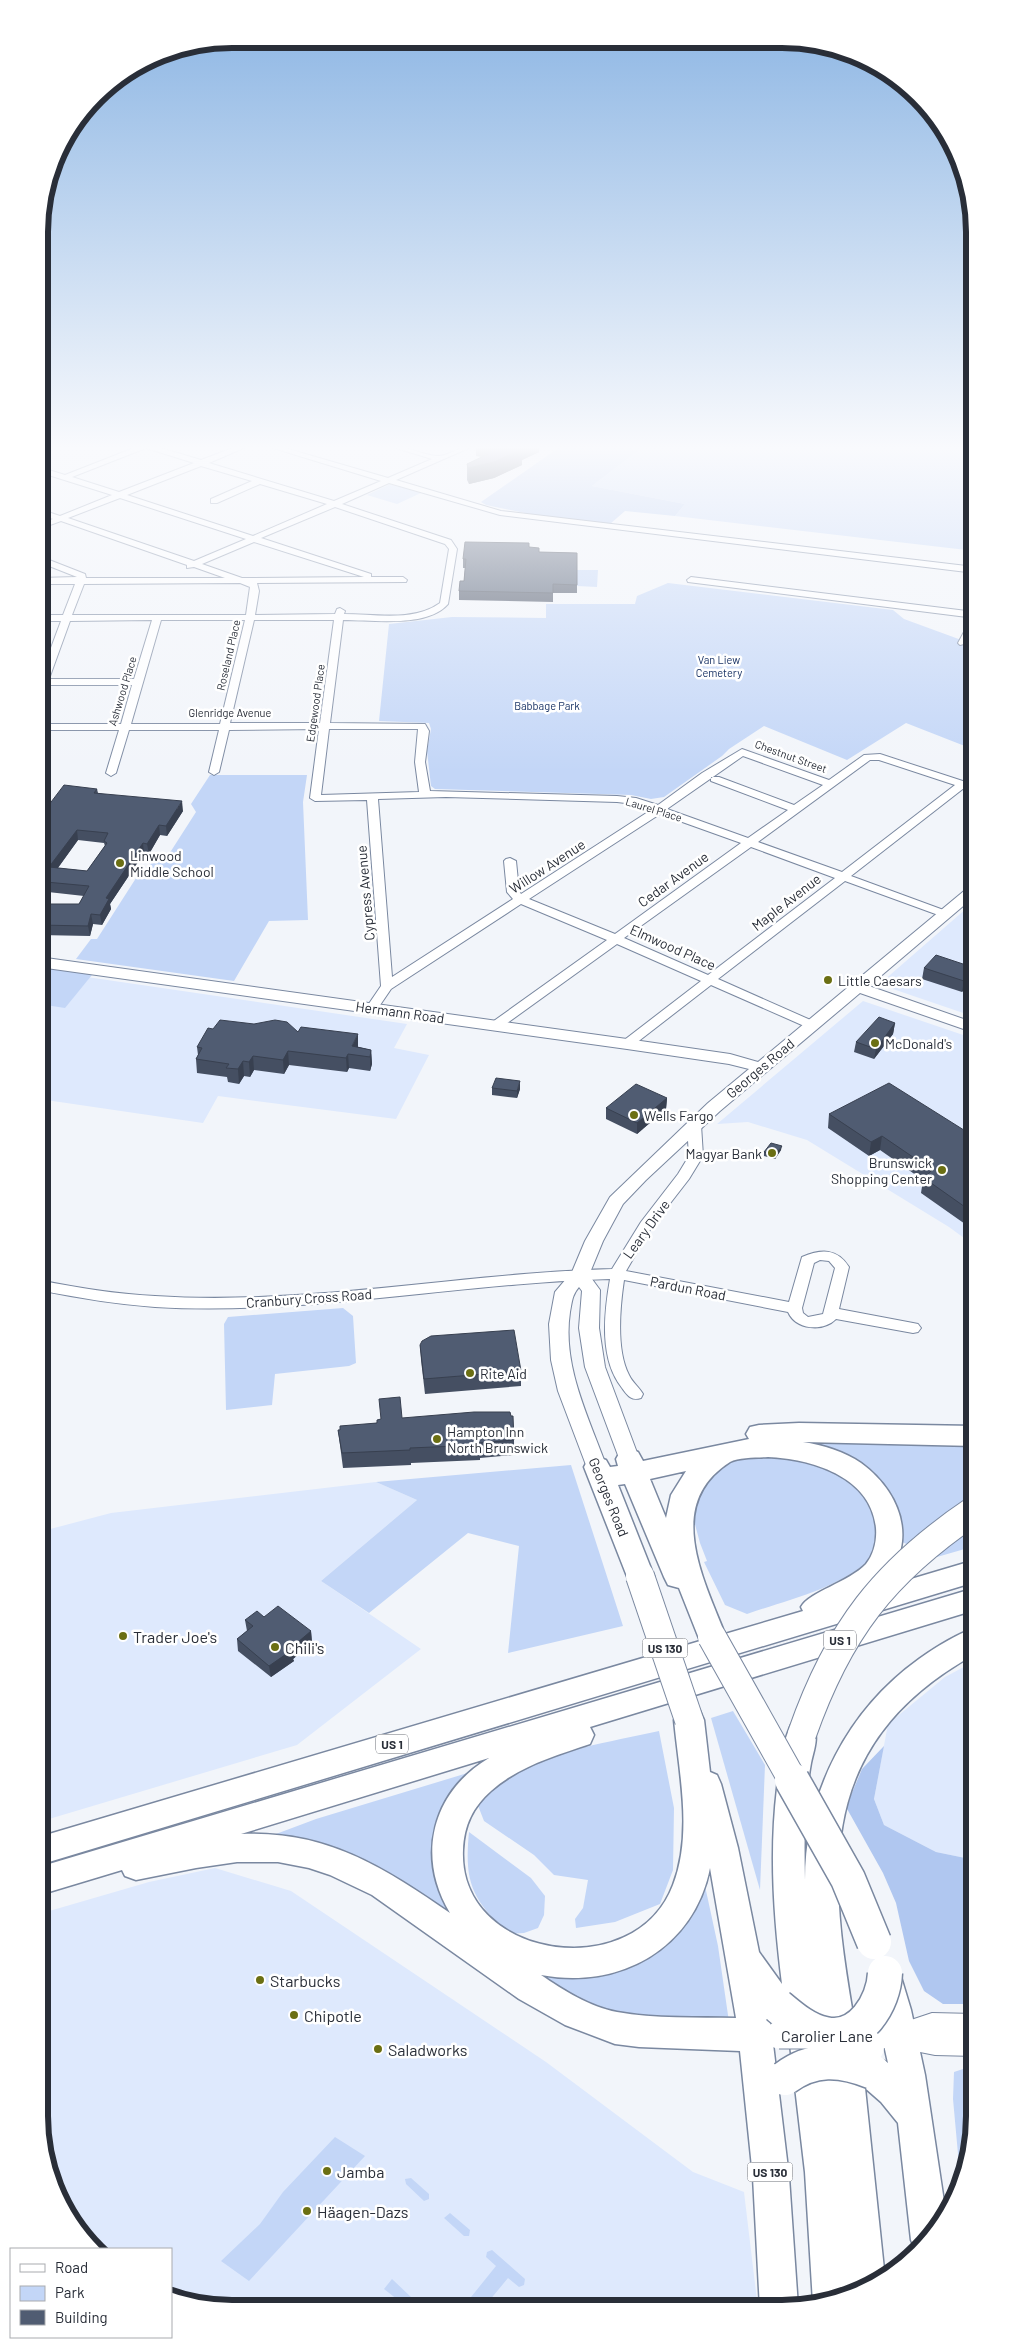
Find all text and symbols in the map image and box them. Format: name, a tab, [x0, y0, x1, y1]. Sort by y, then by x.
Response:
street label: Roseland Place	[214, 618, 242, 692]
park label: Van Liew Cemetery	[696, 653, 742, 679]
street label: Ashwood Place	[105, 655, 139, 727]
street label: Edgewood Place	[303, 663, 327, 743]
park label: Babbage Park	[514, 699, 580, 712]
street label: Glenridge Avenue	[189, 706, 272, 719]
street label: Chestnut Street	[753, 737, 829, 775]
street label: Laurel Place	[624, 794, 684, 824]
street label: Willow Avenue	[506, 835, 588, 897]
street label: Cypress Avenue	[352, 845, 378, 941]
place label: Linwood Middle School	[130, 847, 214, 880]
street label: Cedar Avenue	[634, 848, 712, 910]
marker: Linwood Middle School	[114, 857, 126, 869]
street label: Maple Avenue	[748, 870, 824, 934]
street label: Elmwood Place	[627, 921, 719, 973]
place label: Little Caesars	[838, 972, 922, 989]
marker: Little Caesars	[822, 974, 834, 986]
street label: Hermann Road	[355, 997, 445, 1027]
street label: Georges Road	[722, 1035, 798, 1101]
place label: McDonald's	[885, 1035, 953, 1052]
marker: McDonald's	[869, 1037, 881, 1049]
place label: Wells Fargo	[644, 1107, 714, 1124]
marker: Wells Fargo	[628, 1109, 640, 1121]
place label: Magyar Bank	[686, 1145, 762, 1162]
marker: Magyar Bank	[766, 1147, 778, 1159]
place label: Brunswick Shopping Center	[831, 1154, 932, 1187]
marker: Brunswick Shopping Center	[936, 1164, 948, 1176]
street label: Leary Drive	[619, 1196, 673, 1262]
street label: Pardun Road	[649, 1272, 727, 1304]
street label: Cranbury Cross Road	[245, 1285, 373, 1311]
place label: Rite Aid	[480, 1365, 527, 1382]
marker: Rite Aid	[464, 1367, 476, 1379]
place label: Hampton Inn North Brunswick	[447, 1423, 548, 1456]
marker: Hampton Inn North Brunswick	[431, 1433, 443, 1445]
street label: Georges Road	[585, 1455, 633, 1539]
place label: Trader Joe's	[133, 1627, 217, 1646]
marker: Trader Joe's	[117, 1630, 129, 1642]
road number: US 1	[824, 1630, 856, 1650]
place label: Chili's	[285, 1638, 325, 1657]
road number: US 130	[642, 1639, 688, 1658]
marker: Chili's	[269, 1641, 281, 1653]
road number: US 1	[376, 1735, 408, 1754]
place label: Starbucks	[270, 1971, 340, 1990]
marker: Starbucks	[254, 1974, 266, 1986]
place label: Chipotle	[304, 2006, 362, 2025]
marker: Chipotle	[288, 2009, 300, 2021]
street label: Carolier Lane	[781, 2026, 873, 2045]
place label: Saladworks	[388, 2040, 468, 2059]
marker: Saladworks	[372, 2043, 384, 2055]
place label: Jamba	[337, 2162, 385, 2181]
road number: US 130	[748, 2162, 792, 2182]
marker: Jamba	[321, 2165, 333, 2177]
place label: Häagen-Dazs	[317, 2202, 409, 2221]
marker: Häagen-Dazs	[301, 2205, 313, 2217]
legend	[10, 2248, 172, 2338]
text: Road	[55, 2258, 88, 2276]
text: Park	[55, 2283, 85, 2301]
text: Building	[55, 2308, 108, 2326]

